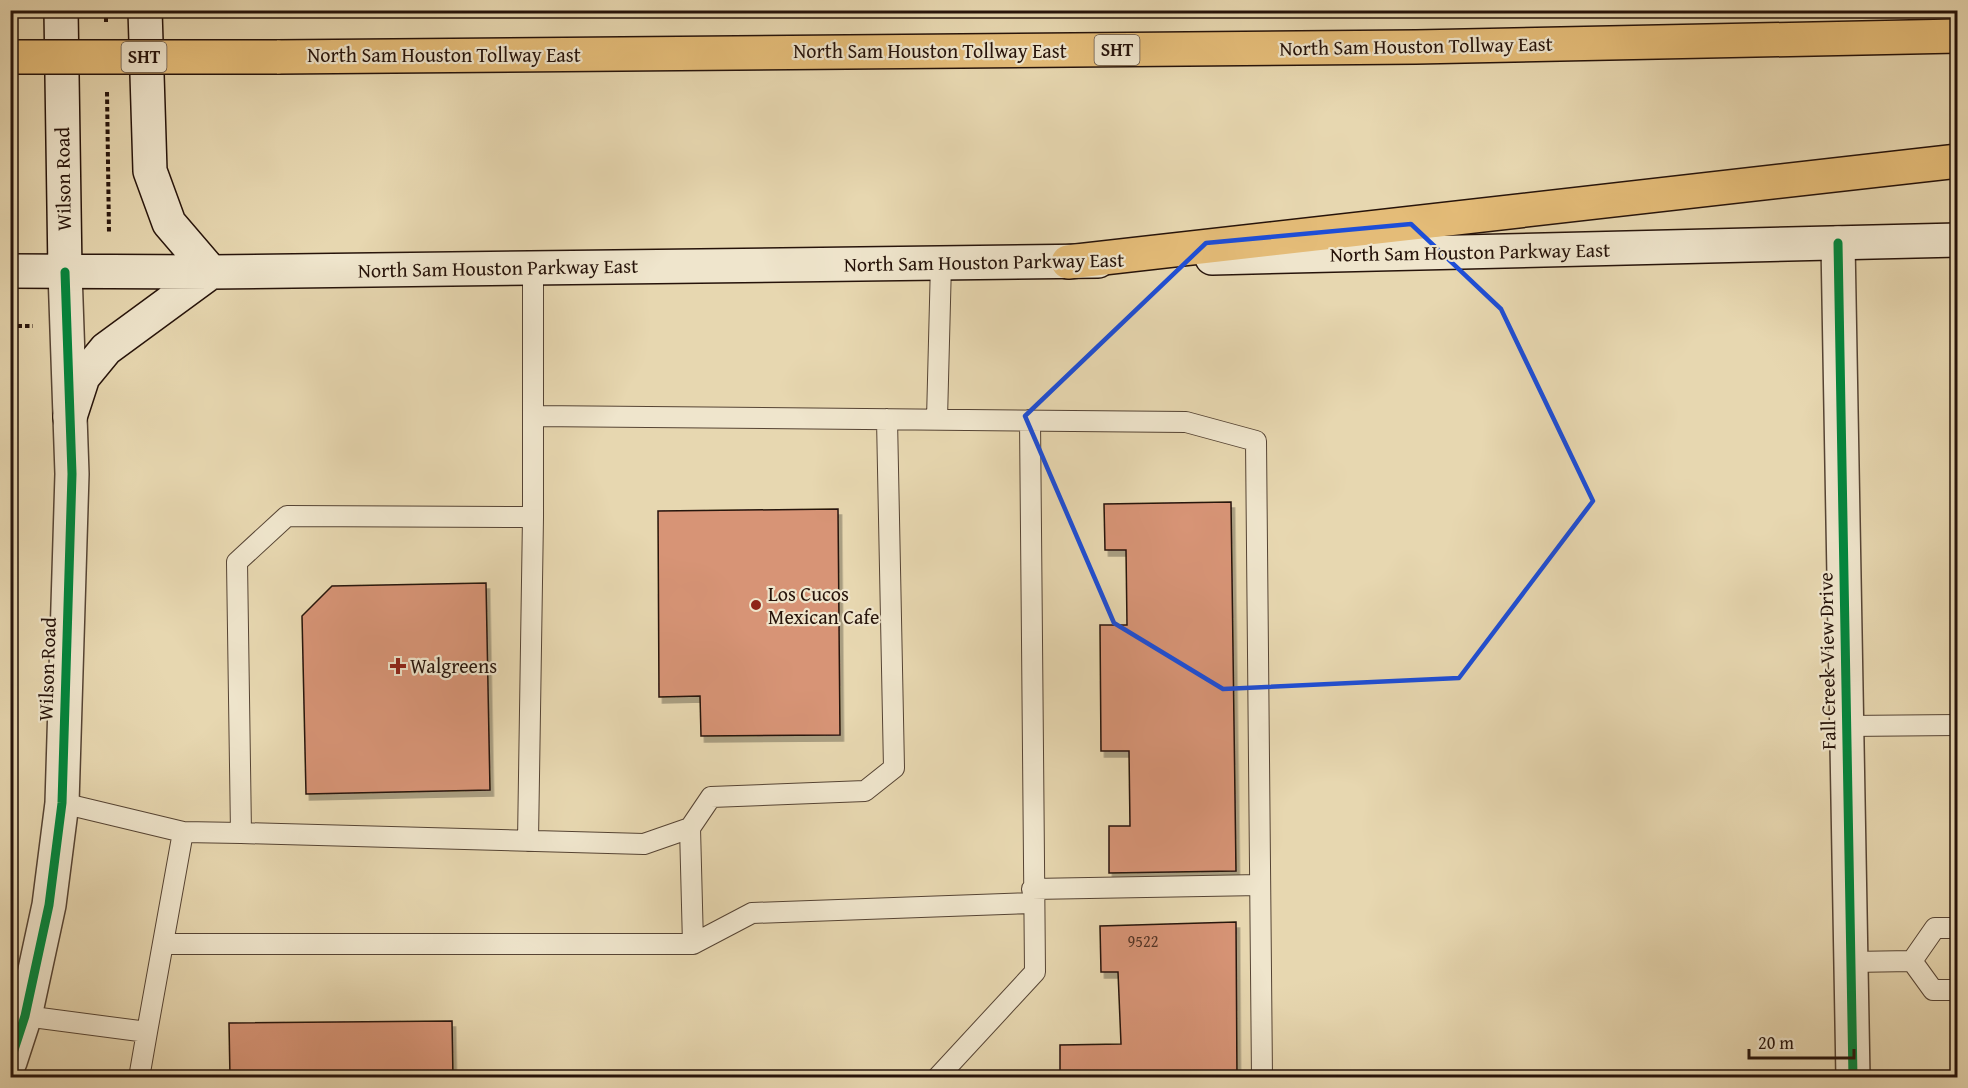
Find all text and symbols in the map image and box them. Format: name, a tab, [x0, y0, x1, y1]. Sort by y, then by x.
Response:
street label: North Sam Houston Tollway East	[1279, 29, 1553, 62]
road number: SHT	[1094, 35, 1140, 65]
street label: North Sam Houston Tollway East	[793, 36, 1067, 65]
street label: North Sam Houston Tollway East	[307, 40, 581, 69]
road number: SHT	[122, 42, 166, 72]
street label: Wilson Road	[47, 127, 78, 231]
street label: North Sam Houston Parkway East	[1330, 235, 1610, 268]
street label: North Sam Houston Parkway East	[844, 245, 1124, 278]
street label: North Sam Houston Parkway East	[358, 251, 638, 284]
street label: Fall Creek View Drive	[1810, 572, 1843, 750]
place label: Los Cucos Mexican Cafe	[768, 579, 879, 631]
marker: Los Cucos Mexican Cafe	[749, 598, 763, 612]
street label: Wilson Road	[30, 616, 63, 721]
place label: Walgreens	[410, 651, 497, 680]
marker: Walgreens	[391, 659, 405, 673]
house number: 9522	[1128, 929, 1158, 953]
scale bar	[1749, 1022, 1854, 1060]
text: 20 m	[1758, 1029, 1794, 1056]

